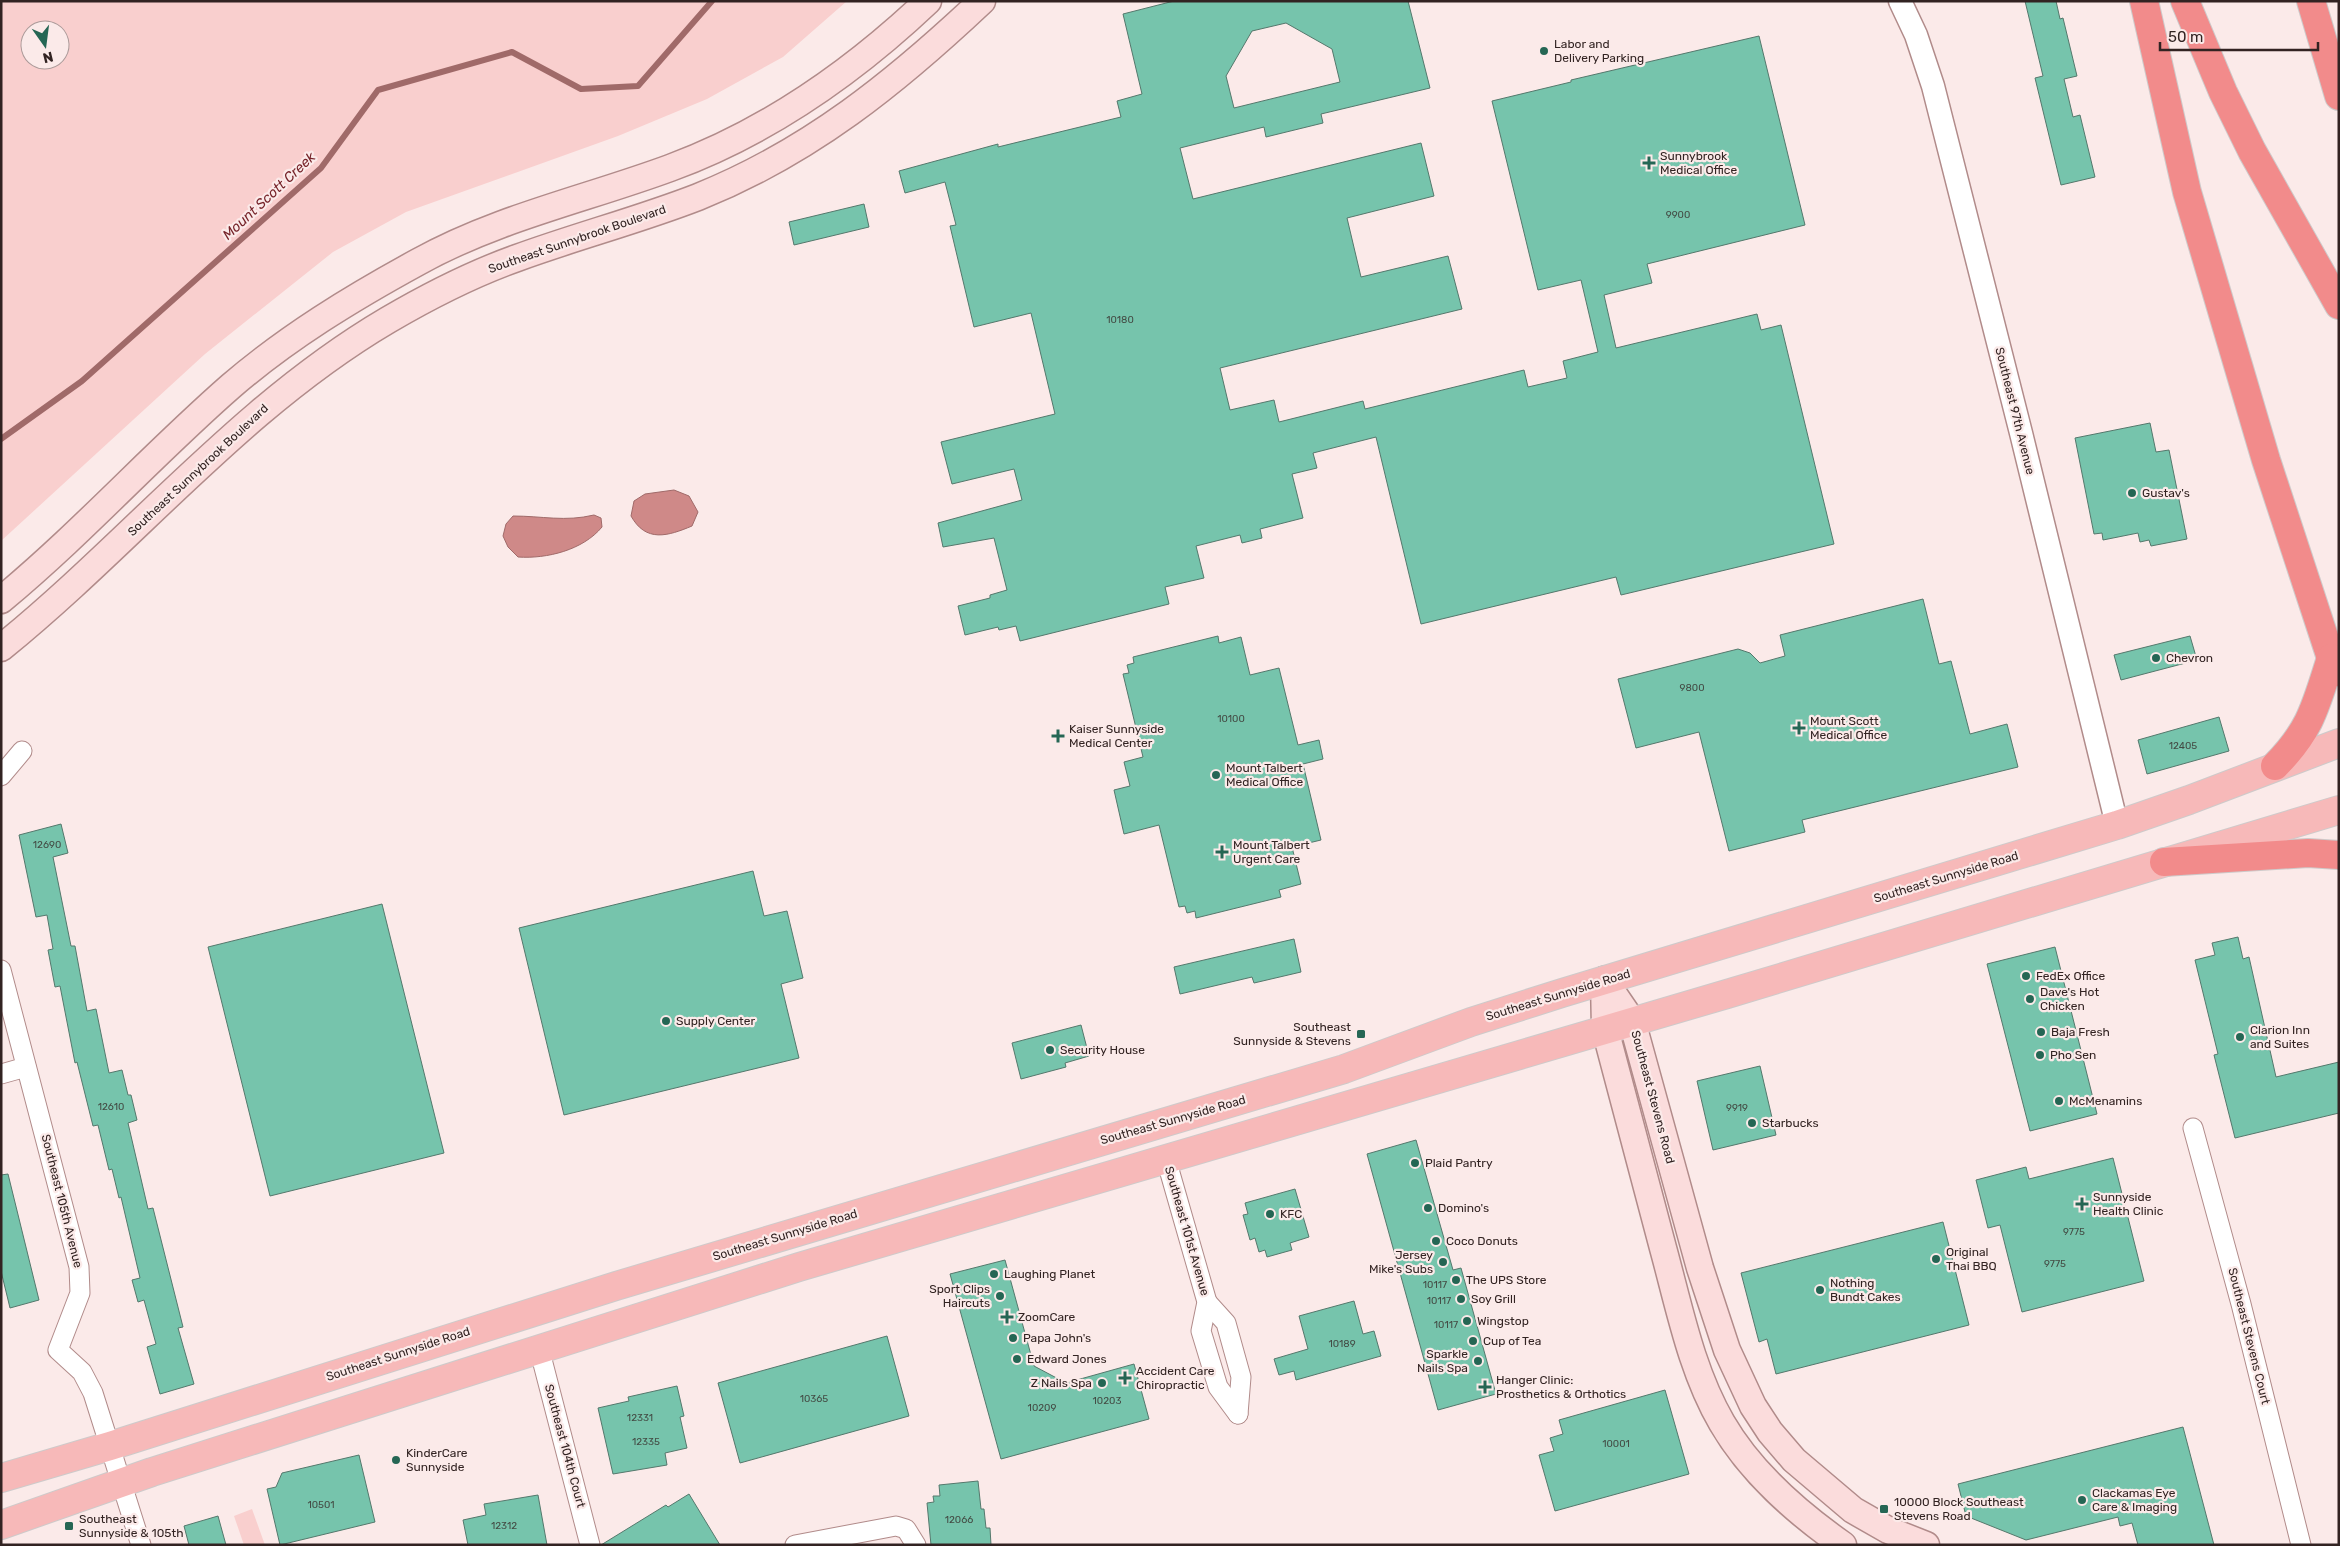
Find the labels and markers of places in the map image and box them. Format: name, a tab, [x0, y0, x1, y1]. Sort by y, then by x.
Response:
place label: Labor and Delivery Parking	[1554, 37, 1644, 65]
marker: Labor and Delivery Parking	[1538, 45, 1550, 57]
place label: Sunnybrook Medical Office	[1660, 149, 1737, 177]
marker: Sunnybrook Medical Office	[1642, 156, 1656, 170]
place label: Gustav's	[2142, 486, 2190, 500]
marker: Gustav's	[2126, 487, 2138, 499]
place label: Chevron	[2166, 651, 2213, 665]
marker: Chevron	[2150, 652, 2162, 664]
place label: Mount Scott Medical Office	[1810, 714, 1887, 742]
marker: Mount Scott Medical Office	[1792, 721, 1806, 735]
place label: Kaiser Sunnyside Medical Center	[1069, 722, 1164, 750]
marker: Kaiser Sunnyside Medical Center	[1051, 729, 1065, 743]
place label: Mount Talbert Medical Office	[1226, 761, 1303, 789]
marker: Mount Talbert Medical Office	[1210, 769, 1222, 781]
place label: Mount Talbert Urgent Care	[1233, 838, 1310, 866]
marker: Mount Talbert Urgent Care	[1215, 845, 1229, 859]
place label: FedEx Office	[2036, 969, 2105, 983]
marker: FedEx Office	[2020, 970, 2032, 982]
place label: Dave's Hot Chicken	[2040, 985, 2099, 1013]
marker: Dave's Hot Chicken	[2024, 993, 2036, 1005]
place label: Supply Center	[676, 1014, 755, 1028]
marker: Supply Center	[660, 1015, 672, 1027]
place label: Southeast Sunnyside & Stevens	[1233, 1020, 1351, 1048]
place label: Clarion Inn and Suites	[2250, 1023, 2310, 1051]
place label: Baja Fresh	[2051, 1025, 2110, 1039]
marker: Baja Fresh	[2035, 1026, 2047, 1038]
marker: Southeast Sunnyside & Stevens	[1355, 1028, 1367, 1040]
marker: Clarion Inn and Suites	[2234, 1031, 2246, 1043]
place label: Security House	[1060, 1043, 1145, 1057]
marker: Security House	[1044, 1044, 1056, 1056]
place label: Pho Sen	[2050, 1048, 2096, 1062]
marker: Pho Sen	[2034, 1049, 2046, 1061]
place label: McMenamins	[2069, 1094, 2142, 1108]
marker: McMenamins	[2053, 1095, 2065, 1107]
place label: Starbucks	[1762, 1116, 1819, 1130]
marker: Starbucks	[1746, 1117, 1758, 1129]
place label: Plaid Pantry	[1425, 1156, 1493, 1170]
marker: Plaid Pantry	[1409, 1157, 1421, 1169]
place label: Sunnyside Health Clinic	[2093, 1190, 2164, 1218]
marker: Sunnyside Health Clinic	[2075, 1197, 2089, 1211]
place label: Domino's	[1438, 1201, 1489, 1215]
marker: Domino's	[1422, 1202, 1434, 1214]
place label: KFC	[1280, 1207, 1302, 1221]
marker: KFC	[1264, 1208, 1276, 1220]
place label: Coco Donuts	[1446, 1234, 1518, 1248]
marker: Coco Donuts	[1430, 1235, 1442, 1247]
place label: Original Thai BBQ	[1946, 1245, 1997, 1273]
place label: Jersey Mike's Subs	[1369, 1248, 1433, 1276]
marker: Original Thai BBQ	[1930, 1253, 1942, 1265]
marker: Jersey Mike's Subs	[1437, 1256, 1449, 1268]
place label: Laughing Planet	[1004, 1267, 1096, 1281]
marker: Laughing Planet	[988, 1268, 1000, 1280]
place label: The UPS Store	[1466, 1273, 1547, 1287]
marker: The UPS Store	[1450, 1274, 1462, 1286]
place label: Nothing Bundt Cakes	[1830, 1276, 1901, 1304]
place label: Sport Clips Haircuts	[929, 1282, 990, 1310]
marker: Nothing Bundt Cakes	[1814, 1284, 1826, 1296]
marker: Sport Clips Haircuts	[994, 1290, 1006, 1302]
place label: Soy Grill	[1471, 1292, 1516, 1306]
marker: Soy Grill	[1455, 1293, 1467, 1305]
marker: ZoomCare	[1000, 1310, 1014, 1324]
place label: ZoomCare	[1018, 1310, 1076, 1324]
place label: Wingstop	[1477, 1314, 1529, 1328]
marker: Wingstop	[1461, 1315, 1473, 1327]
place label: Papa John's	[1023, 1331, 1091, 1345]
marker: Papa John's	[1007, 1332, 1019, 1344]
place label: Cup of Tea	[1483, 1334, 1541, 1348]
marker: Cup of Tea	[1467, 1335, 1479, 1347]
place label: Sparkle Nails Spa	[1417, 1347, 1468, 1375]
place label: Edward Jones	[1027, 1352, 1107, 1366]
marker: Edward Jones	[1011, 1353, 1023, 1365]
marker: Sparkle Nails Spa	[1472, 1355, 1484, 1367]
place label: Accident Care Chiropractic	[1136, 1364, 1215, 1392]
marker: Accident Care Chiropractic	[1118, 1371, 1132, 1385]
place label: Hanger Clinic: Prosthetics & Orthotics	[1496, 1373, 1626, 1401]
place label: Z Nails Spa	[1031, 1376, 1092, 1390]
marker: Z Nails Spa	[1096, 1377, 1108, 1389]
marker: Hanger Clinic: Prosthetics & Orthotics	[1478, 1380, 1492, 1394]
place label: KinderCare Sunnyside	[406, 1446, 468, 1474]
marker: KinderCare Sunnyside	[390, 1454, 402, 1466]
place label: Clackamas Eye Care & Imaging	[2092, 1486, 2177, 1514]
marker: Clackamas Eye Care & Imaging	[2076, 1494, 2088, 1506]
place label: 10000 Block Southeast Stevens Road	[1894, 1495, 2024, 1523]
marker: 10000 Block Southeast Stevens Road	[1878, 1503, 1890, 1515]
place label: Southeast Sunnyside & 105th	[79, 1512, 183, 1540]
marker: Southeast Sunnyside & 105th	[63, 1520, 75, 1532]

